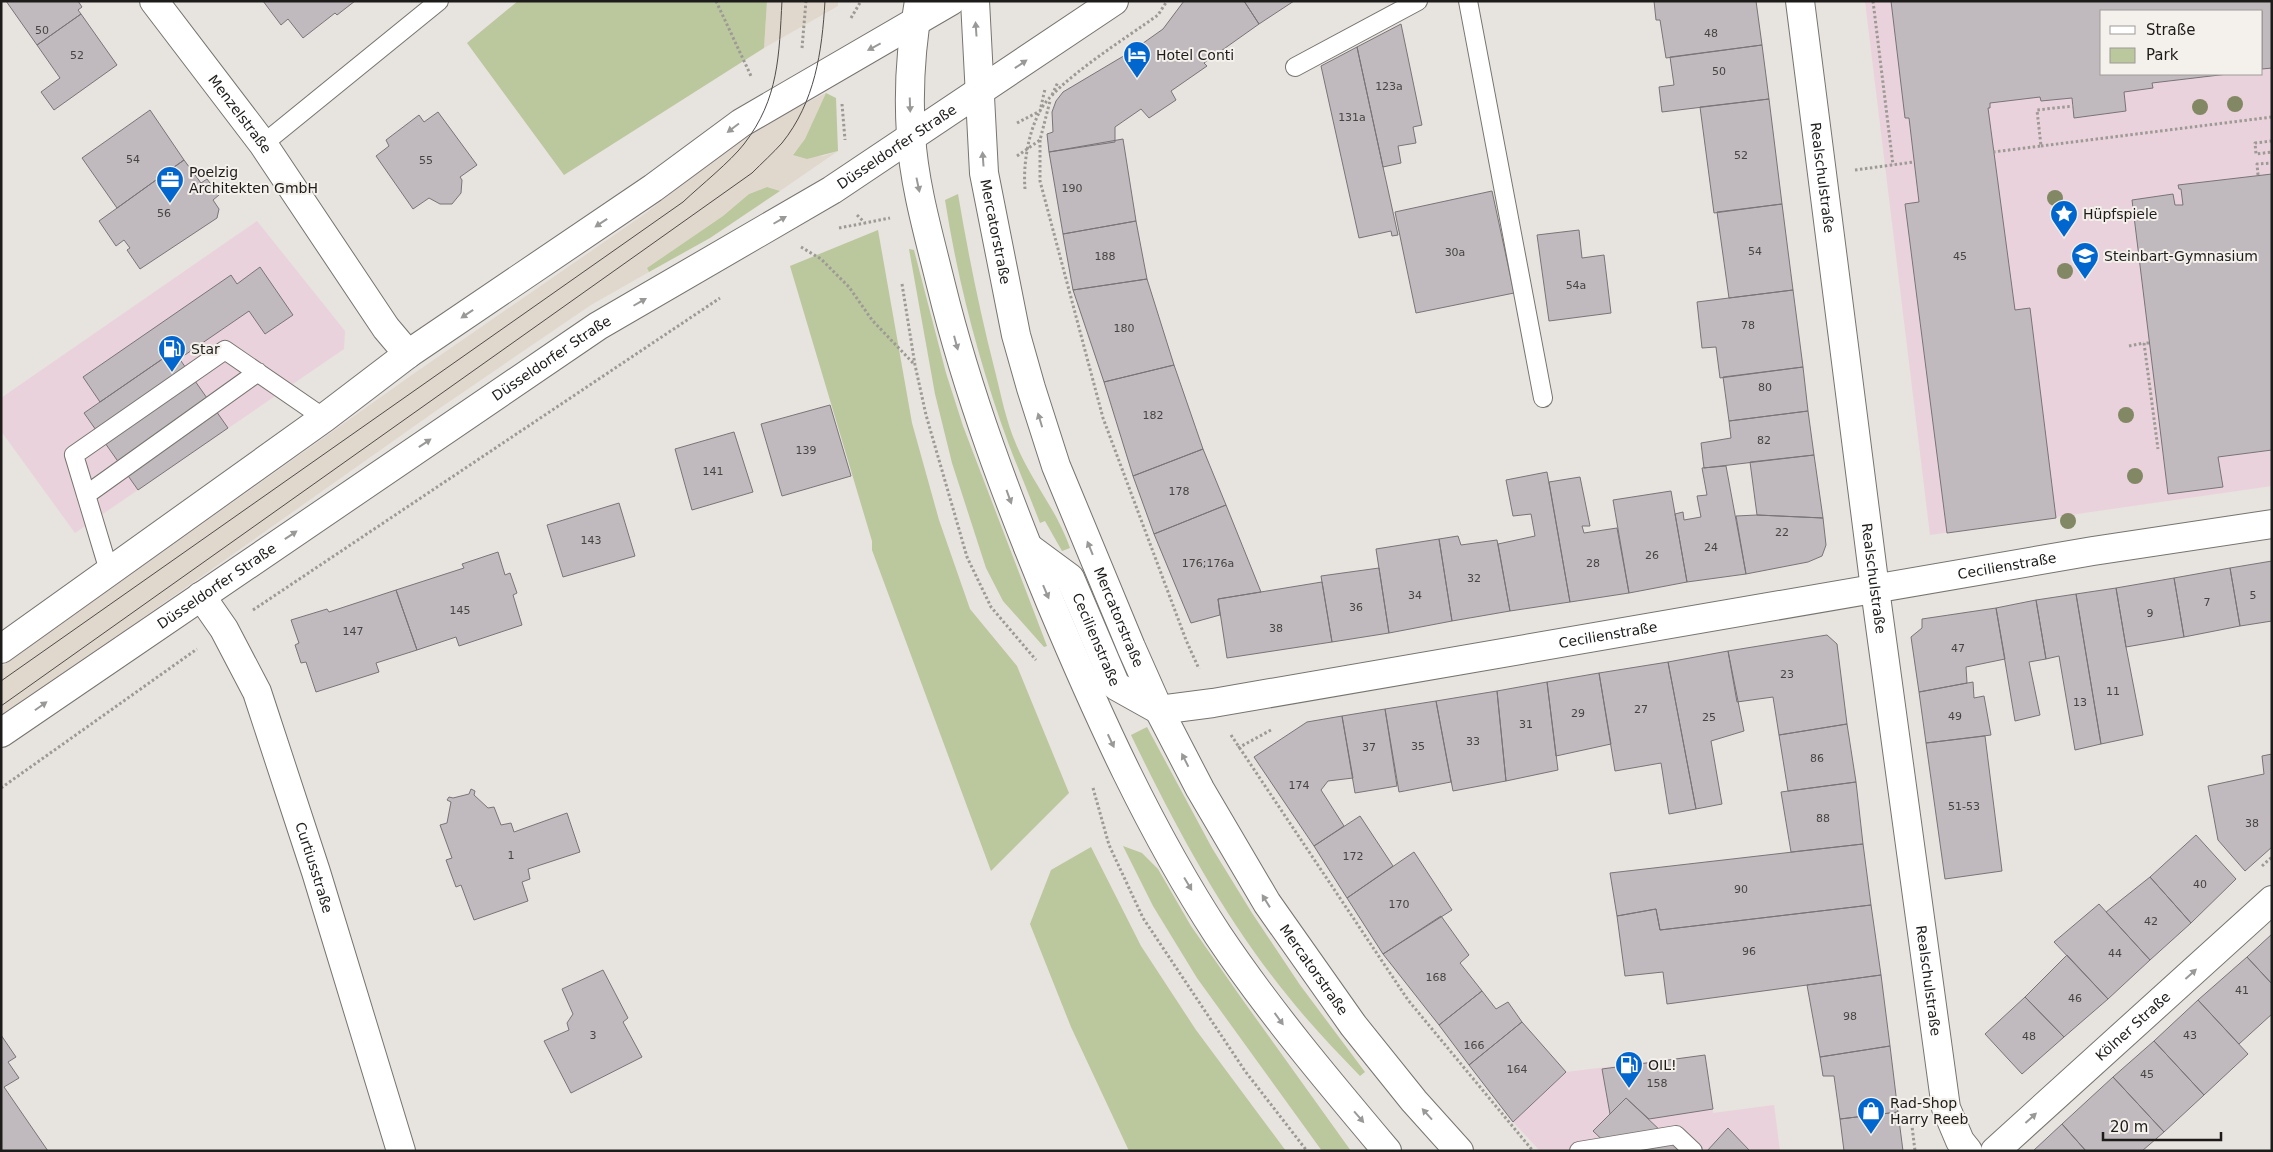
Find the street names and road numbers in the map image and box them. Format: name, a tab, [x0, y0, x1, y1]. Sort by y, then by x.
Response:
street label: Menzelstraße	[205, 72, 275, 156]
street label: Düsseldorfer Straße	[834, 101, 959, 192]
street label: Realschulstraße	[1808, 121, 1838, 234]
street label: Mercatorstraße	[977, 178, 1014, 286]
street label: Düsseldorfer Straße	[489, 312, 614, 404]
street label: Realschulstraße	[1859, 522, 1889, 635]
street label: Düsseldorfer Straße	[154, 540, 279, 632]
street label: Cecilienstraße	[1956, 549, 2058, 582]
street label: Mercatorstraße	[1091, 565, 1147, 670]
street label: Cecilienstraße	[1069, 590, 1123, 689]
street label: Cecilienstraße	[1557, 618, 1658, 651]
street label: Curtiusstraße	[292, 820, 336, 915]
street label: Mercatorstraße	[1277, 921, 1351, 1018]
street label: Realschulstraße	[1913, 924, 1944, 1037]
street label: Kölner Straße	[2092, 988, 2173, 1064]

